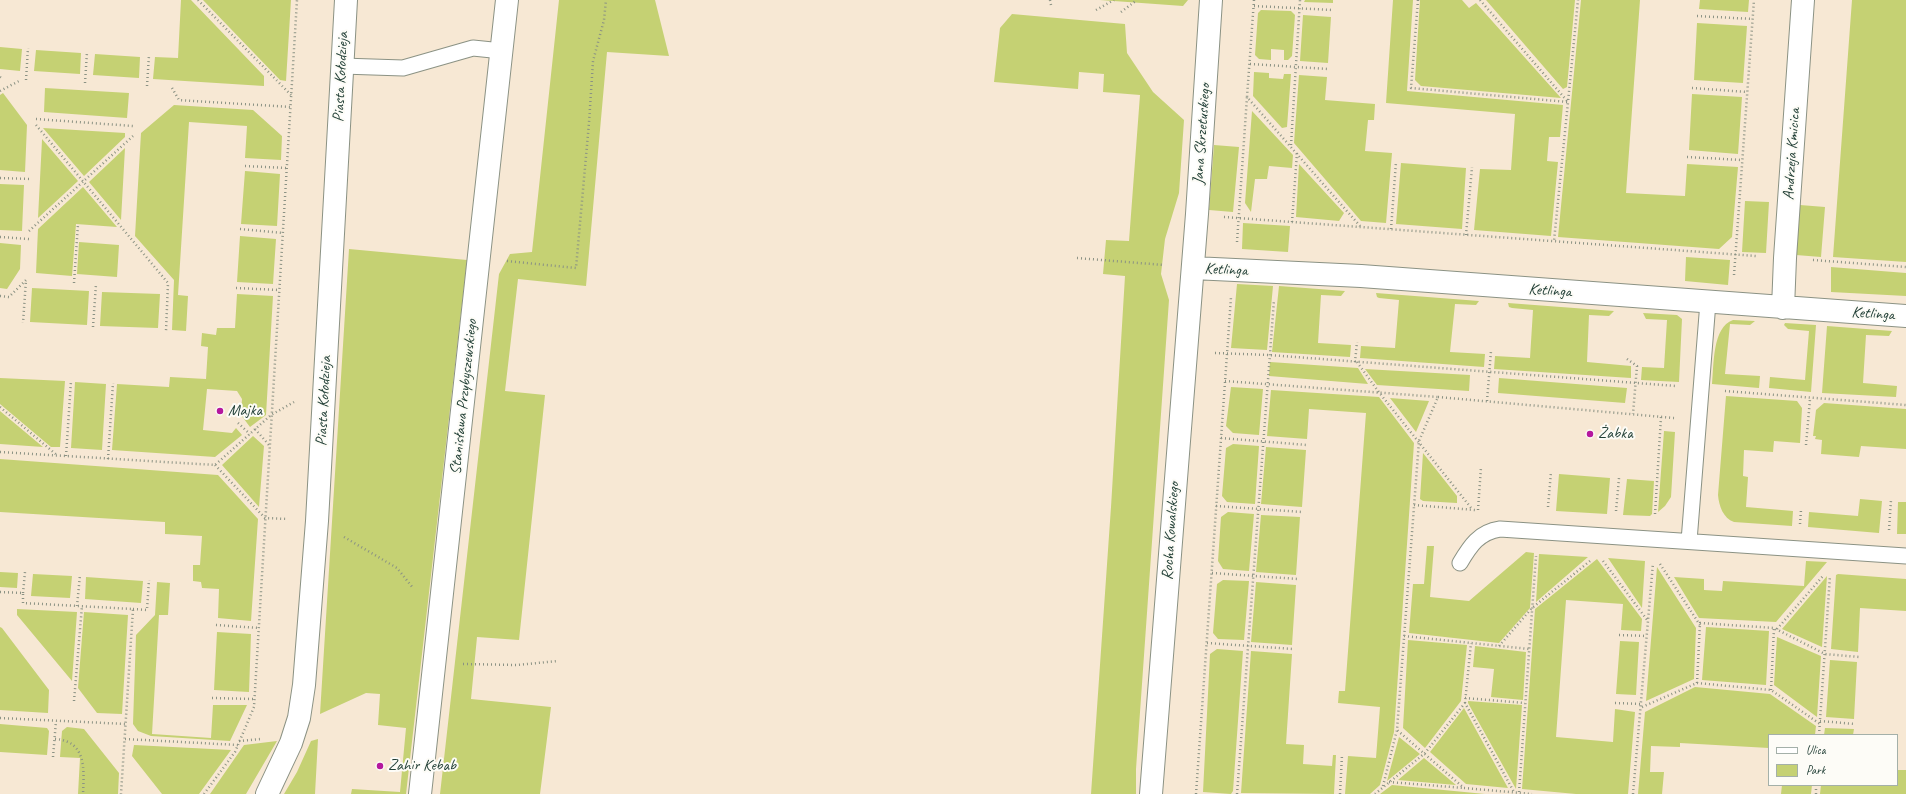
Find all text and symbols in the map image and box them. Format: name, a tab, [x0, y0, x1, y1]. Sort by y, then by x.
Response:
street label: Piasta Kołodzieja	[329, 32, 353, 122]
street label: Jana Skrzetuskiego	[1189, 83, 1215, 185]
street label: Andrzeja Kmicica	[1779, 107, 1805, 201]
street label: Ketlinga	[1204, 259, 1248, 281]
street label: Ketlinga	[1528, 280, 1572, 302]
street label: Ketlinga	[1851, 303, 1895, 325]
street label: Stanisława Przybyszewskiego	[446, 318, 482, 476]
street label: Piasta Kołodzieja	[312, 356, 336, 446]
place label: Majka	[228, 401, 262, 421]
marker: Majka	[215, 406, 225, 416]
place label: Żabka	[1598, 424, 1633, 444]
marker: Żabka	[1585, 429, 1595, 439]
street label: Rocha Kowalskiego	[1158, 481, 1184, 581]
legend	[1768, 734, 1898, 786]
text: Ulica	[1806, 742, 1825, 758]
place label: Zahir Kebab	[388, 756, 456, 776]
marker: Zahir Kebab	[375, 761, 385, 771]
text: Park	[1806, 762, 1825, 778]

